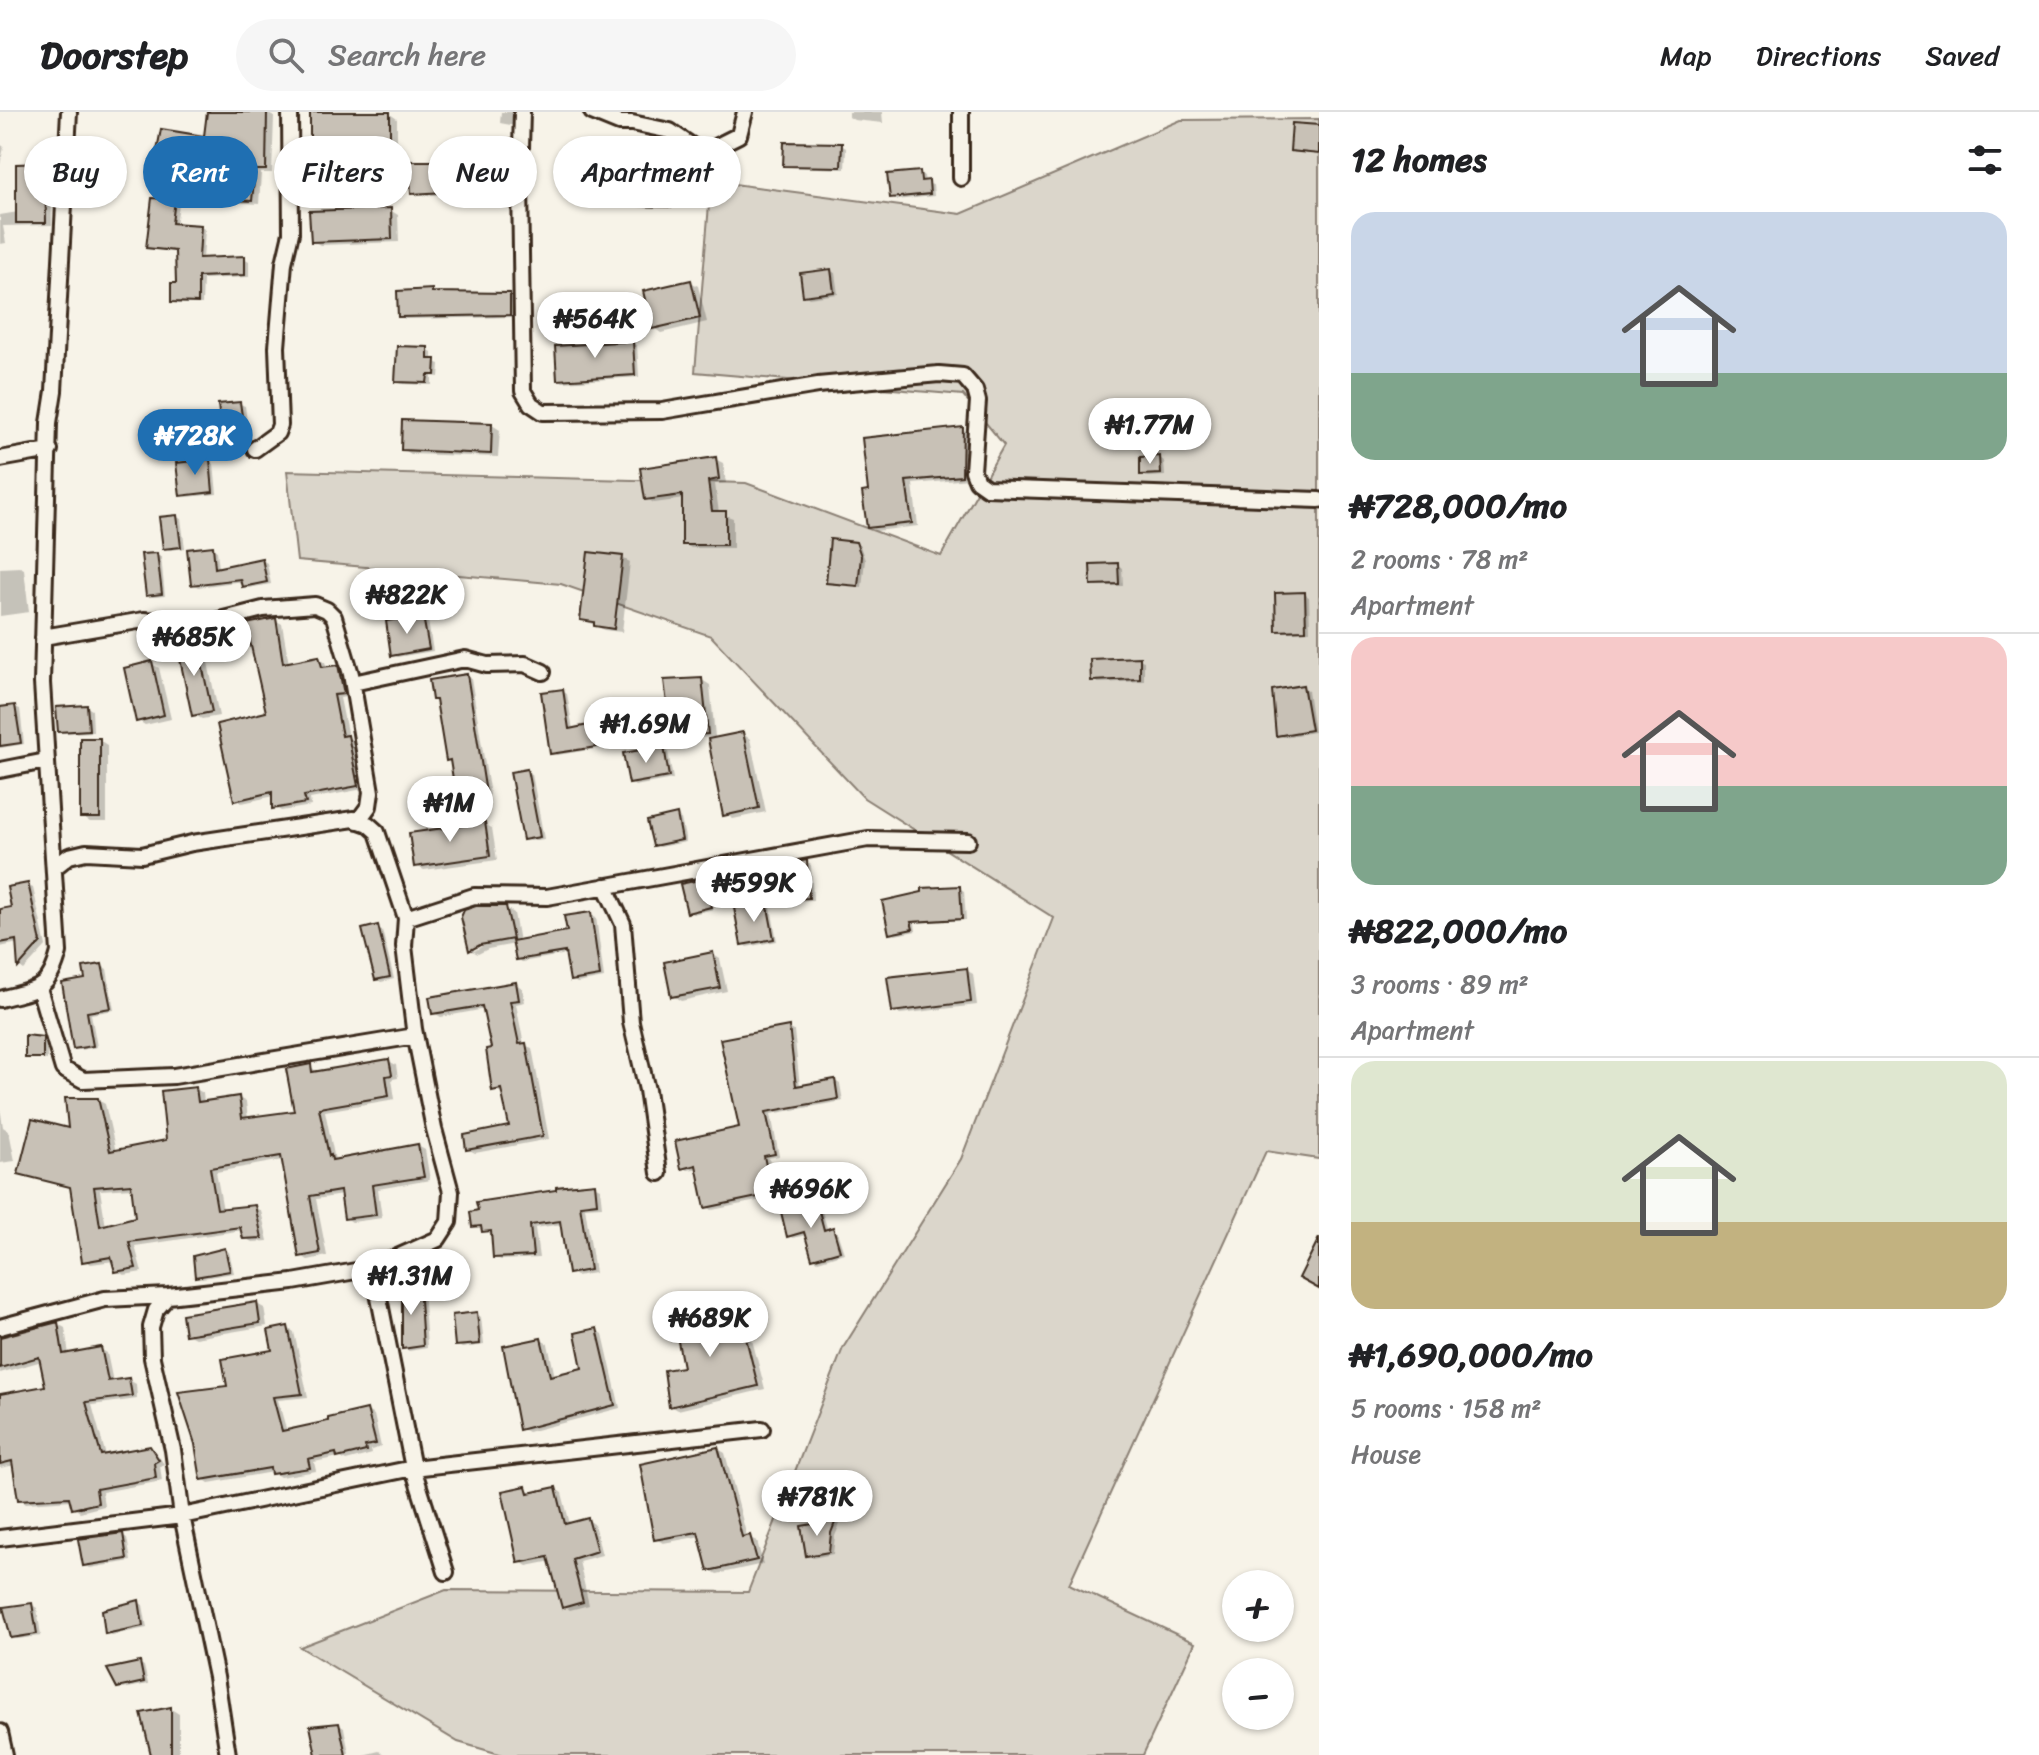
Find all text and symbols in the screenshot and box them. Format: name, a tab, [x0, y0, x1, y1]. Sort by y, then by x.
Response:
search box	[236, 19, 796, 91]
text: Doorstep	[40, 22, 188, 89]
text: Search here	[328, 28, 486, 82]
text: Map	[1660, 31, 1712, 80]
text: Directions	[1756, 31, 1881, 80]
text: Saved	[1925, 31, 1999, 80]
icon: search	[264, 33, 308, 77]
text: 12 homes	[1351, 130, 1487, 190]
chip: Buy	[24, 136, 127, 208]
chip: Rent	[143, 136, 258, 208]
chip: Filters	[274, 136, 412, 208]
chip: New	[428, 136, 537, 208]
chip: Apartment	[553, 136, 741, 208]
icon: filters	[1963, 138, 2007, 182]
icon: home	[1607, 264, 1751, 408]
pin: ₦564K	[539, 292, 651, 360]
text: ₦564K	[555, 295, 635, 341]
pin: ₦1.77M	[1085, 398, 1215, 466]
text: ₦1.77M	[1106, 401, 1194, 447]
pin: ₦728K	[139, 409, 251, 477]
text: ₦728K	[156, 412, 234, 458]
text: ₦728,000/mo	[1351, 476, 1567, 536]
text: 2 rooms · 78 m²	[1351, 536, 1528, 582]
pin: ₦822K	[351, 568, 463, 636]
text: ₦822K	[368, 571, 446, 617]
text: Apartment	[1351, 582, 1474, 628]
pin: ₦685K	[138, 610, 250, 678]
text: ₦685K	[154, 613, 234, 659]
icon: home	[1607, 689, 1751, 833]
pin: ₦1.69M	[581, 697, 711, 765]
text: ₦1.69M	[602, 700, 690, 746]
pin: ₦1M	[411, 776, 489, 844]
text: ₦1M	[425, 779, 475, 825]
pin: ₦599K	[698, 856, 810, 924]
text: ₦599K	[714, 859, 794, 905]
text: ₦822,000/mo	[1351, 901, 1567, 961]
text: 3 rooms · 89 m²	[1351, 961, 1529, 1007]
text: Apartment	[1351, 1007, 1474, 1053]
icon: home	[1607, 1113, 1751, 1257]
pin: ₦696K	[755, 1162, 867, 1230]
text: ₦696K	[772, 1165, 850, 1211]
pin: ₦1.31M	[346, 1249, 476, 1317]
text: ₦1.31M	[370, 1252, 452, 1298]
pin: ₦689K	[654, 1291, 766, 1359]
text: ₦689K	[670, 1294, 750, 1340]
text: ₦1,690,000/mo	[1351, 1325, 1593, 1385]
text: 5 rooms · 158 m²	[1351, 1385, 1542, 1431]
text: House	[1351, 1431, 1421, 1477]
pin: ₦781K	[761, 1470, 873, 1538]
text: ₦781K	[780, 1473, 854, 1519]
map controls	[1222, 1570, 1294, 1730]
button: +	[1222, 1570, 1294, 1642]
button: −	[1222, 1658, 1294, 1730]

